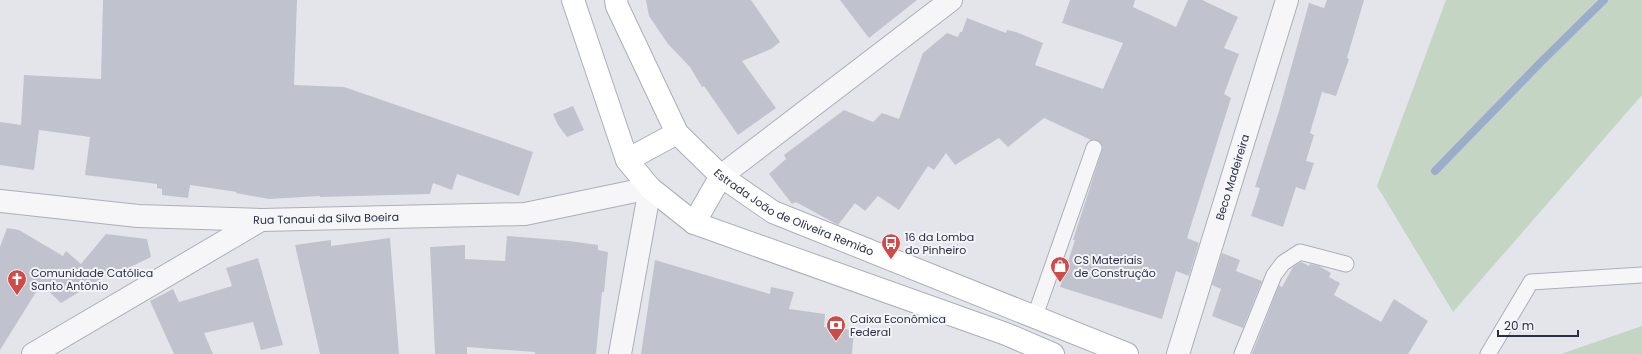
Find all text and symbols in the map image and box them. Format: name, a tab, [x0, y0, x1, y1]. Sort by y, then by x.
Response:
street label: Beco Madeireira	[1212, 132, 1253, 222]
street label: Estrada João de Oliveira Remião	[710, 165, 876, 260]
street label: Rua Tanaui da Silva Boeira	[253, 209, 399, 228]
place label: 16 da Lomba do Pinheiro	[905, 229, 974, 258]
bus stop icon: 16 da Lomba do Pinheiro	[880, 232, 902, 260]
place label: CS Materiais de Construção	[1074, 252, 1156, 281]
shop icon: CS Materiais de Construção	[1049, 255, 1071, 283]
place label: Comunidade Católica Santo Antônio	[31, 265, 153, 294]
church icon: Comunidade Católica Santo Antônio	[6, 268, 28, 296]
place label: Caixa Econômica Federal	[850, 311, 946, 340]
scale bar	[1498, 312, 1578, 338]
bank icon: Caixa Econômica Federal	[825, 314, 847, 342]
text: 20 m	[1504, 317, 1534, 334]

